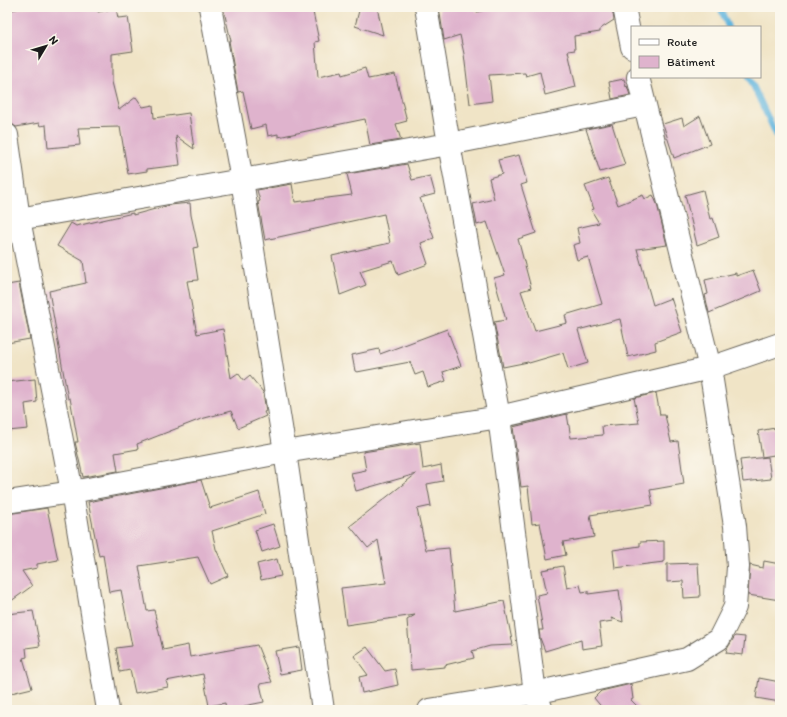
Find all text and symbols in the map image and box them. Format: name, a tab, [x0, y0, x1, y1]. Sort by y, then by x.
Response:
north arrow	[26, 26, 66, 66]
legend	[631, 26, 761, 78]
text: N	[46, 33, 61, 47]
text: Route	[667, 35, 697, 49]
text: Bâtiment	[667, 55, 716, 69]

